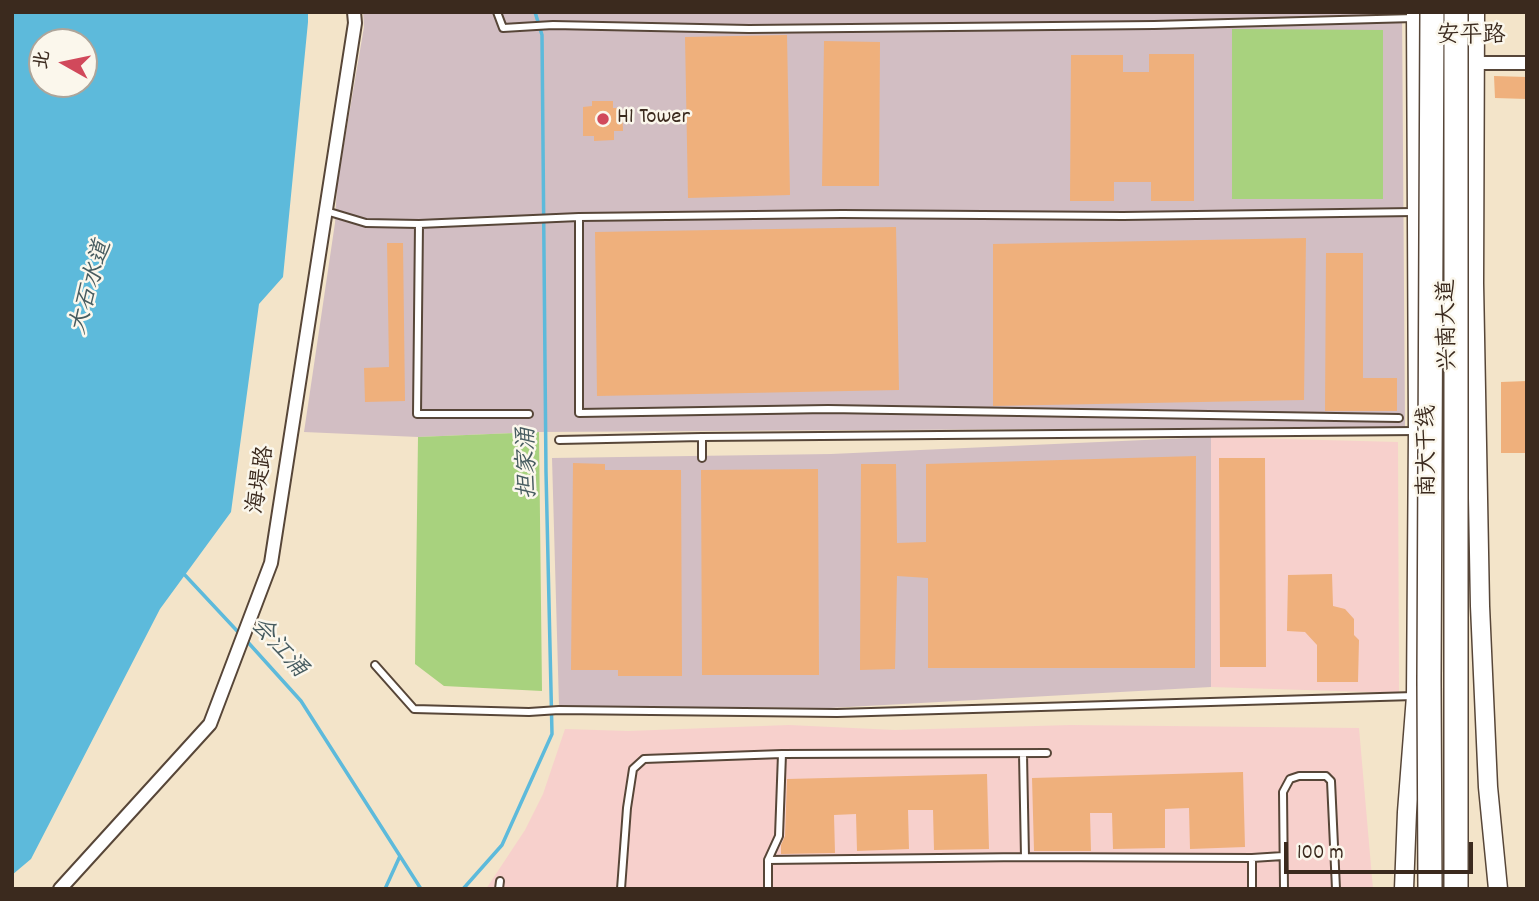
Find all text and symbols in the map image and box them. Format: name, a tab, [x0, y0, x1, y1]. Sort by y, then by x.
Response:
street label: 安平路	[1437, 24, 1505, 52]
north arrow	[28, 28, 98, 98]
text: 北	[29, 48, 59, 71]
place label: H1 Tower	[617, 105, 690, 133]
marker: H1 Tower	[595, 111, 611, 127]
water label: 大石水道	[66, 238, 120, 338]
street label: 兴南大道	[1435, 279, 1465, 371]
street label: 南大干线	[1416, 405, 1444, 497]
water label: 担家涌	[515, 427, 545, 499]
street label: 海堤路	[244, 444, 282, 516]
water label: 会江涌	[242, 613, 312, 685]
scale bar	[1287, 828, 1476, 872]
text: 100 m	[1297, 839, 1344, 869]

